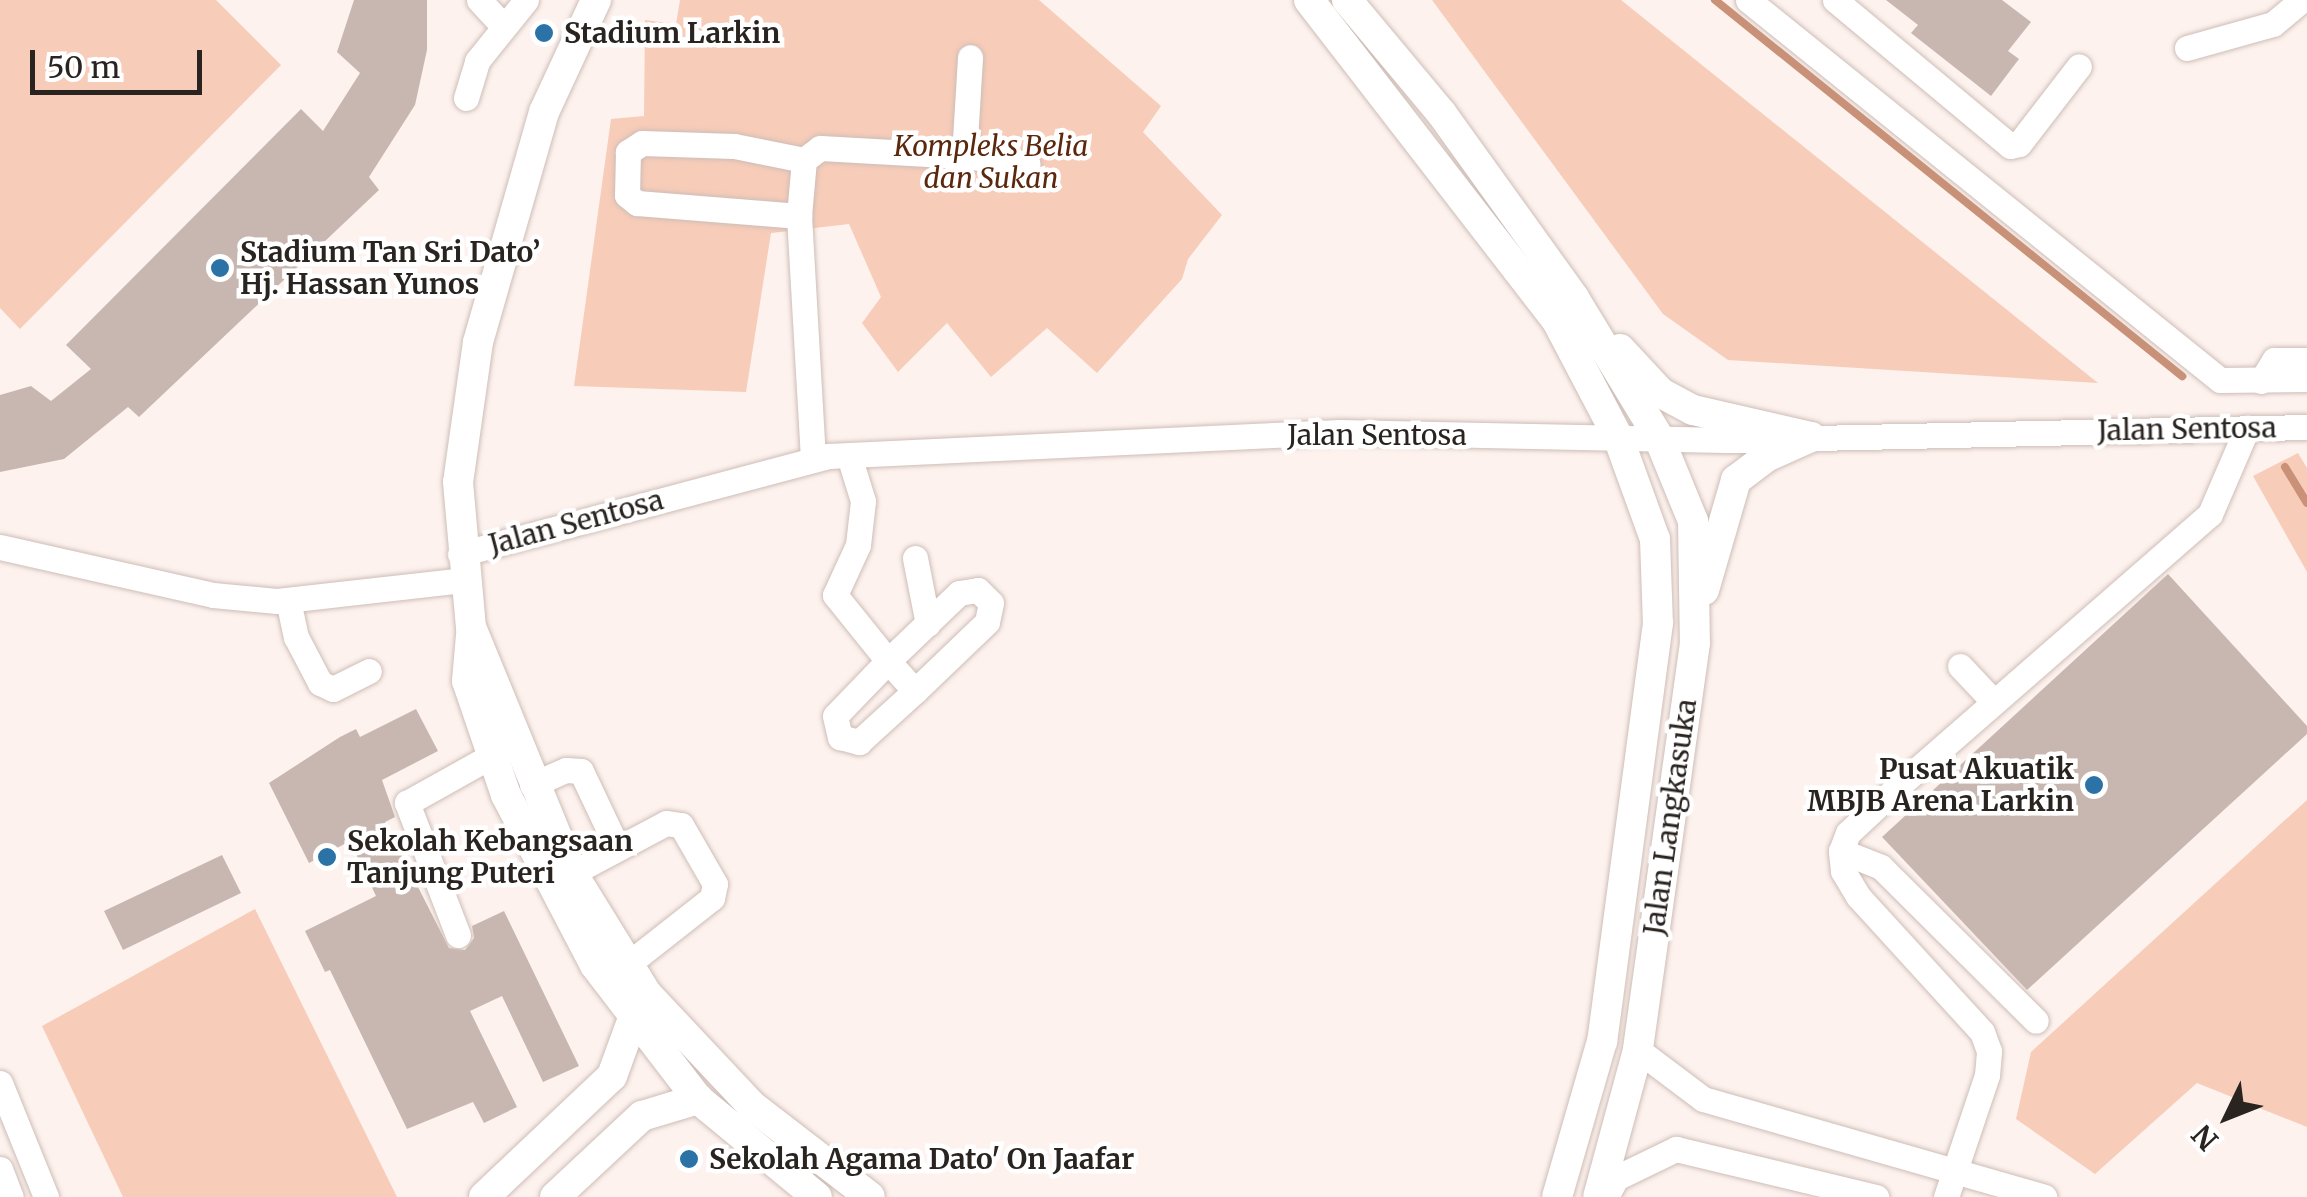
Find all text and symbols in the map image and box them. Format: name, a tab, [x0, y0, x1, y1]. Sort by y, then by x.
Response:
place label: Stadium Larkin	[564, 16, 780, 50]
marker: Stadium Larkin	[533, 22, 555, 44]
scale bar	[35, 30, 208, 92]
text: 50 m	[47, 48, 120, 86]
park label: Kompleks Belia dan Sukan	[894, 129, 1088, 195]
place label: Stadium Tan Sri Dato’ Hj. Hassan Yunos	[240, 235, 540, 301]
marker: Stadium Tan Sri Dato’ Hj. Hassan Yunos	[209, 257, 231, 279]
street label: Jalan Sentosa	[2097, 411, 2277, 447]
street label: Jalan Sentosa	[1287, 418, 1467, 452]
street label: Jalan Sentosa	[485, 483, 667, 561]
street label: Jalan Langkasuka	[1637, 697, 1703, 937]
place label: Pusat Akuatik MBJB Arena Larkin	[1807, 752, 2074, 818]
marker: Pusat Akuatik MBJB Arena Larkin	[2083, 774, 2105, 796]
place label: Sekolah Kebangsaan Tanjung Puteri	[347, 824, 633, 890]
marker: Sekolah Kebangsaan Tanjung Puteri	[316, 846, 338, 868]
north arrow	[2177, 1067, 2277, 1167]
text: N	[2184, 1117, 2226, 1158]
place label: Sekolah Agama Dato' On Jaafar	[709, 1142, 1134, 1176]
marker: Sekolah Agama Dato' On Jaafar	[678, 1148, 700, 1170]

